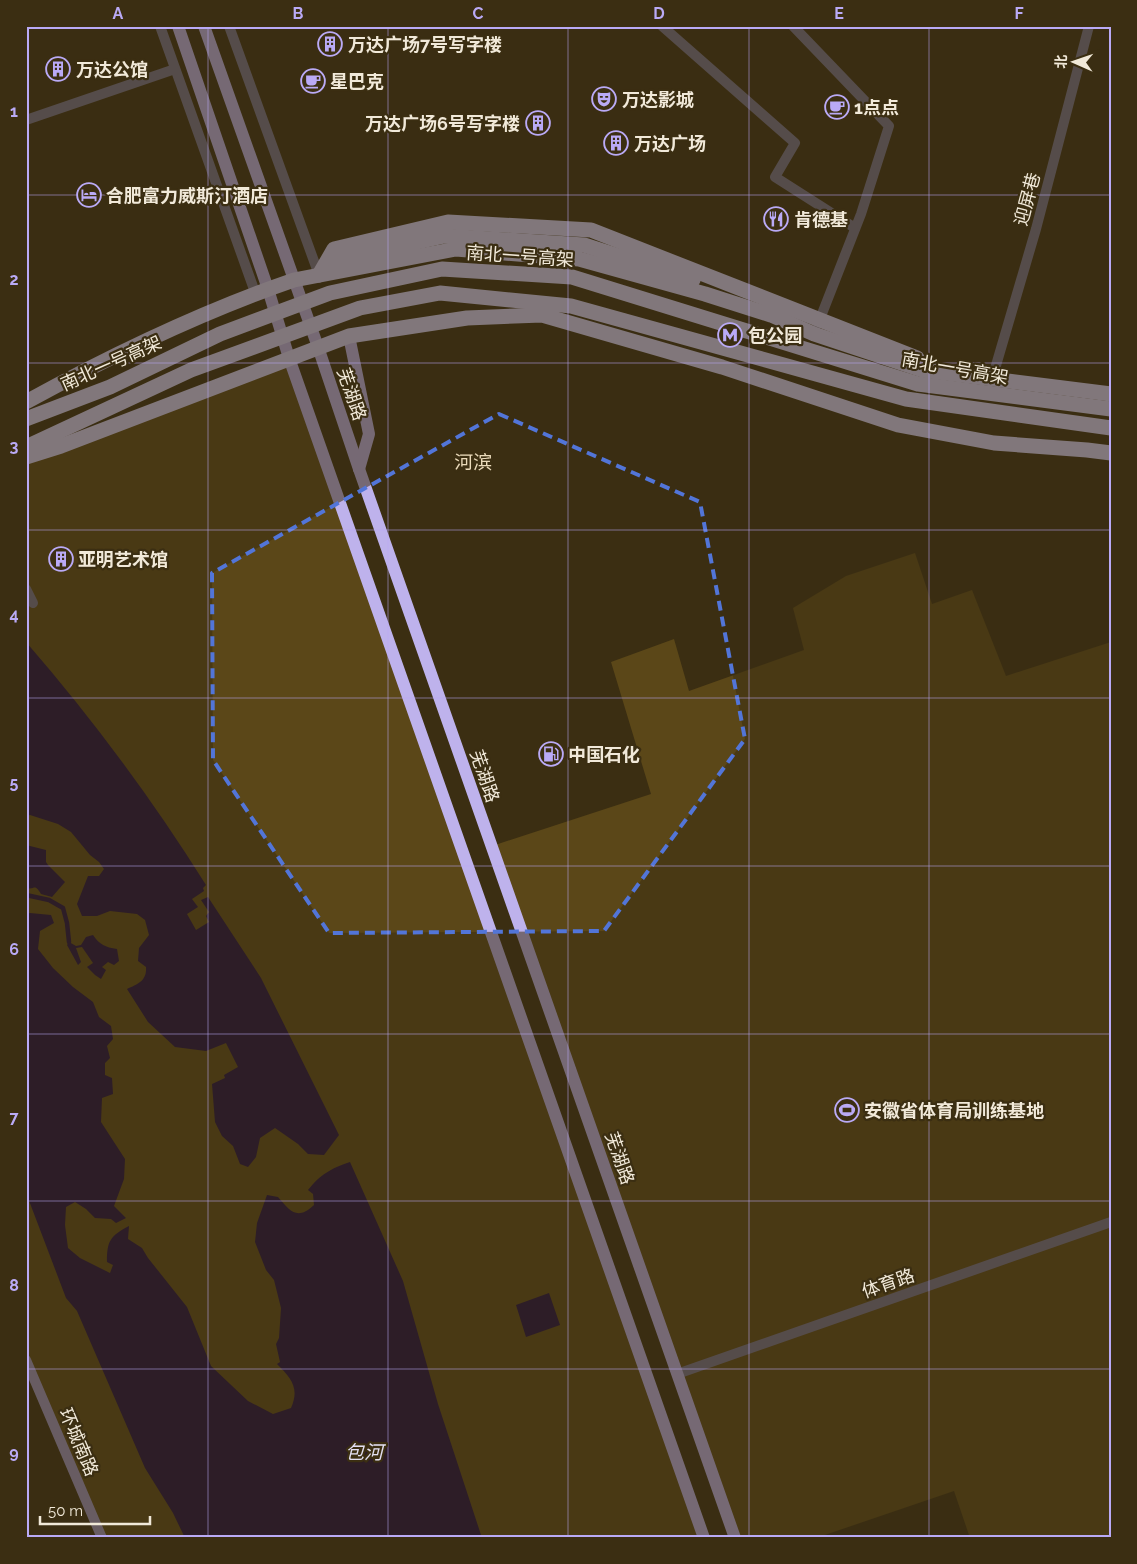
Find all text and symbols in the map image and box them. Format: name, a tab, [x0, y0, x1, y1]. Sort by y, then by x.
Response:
text: A	[113, 4, 124, 23]
text: B	[293, 4, 304, 23]
text: C	[473, 4, 484, 23]
text: D	[653, 4, 665, 23]
text: E	[834, 4, 844, 23]
text: F	[1014, 4, 1024, 23]
building icon: 万达广场7号写字楼	[317, 31, 343, 57]
place label: 万达广场7号写字楼	[348, 34, 502, 55]
north arrow	[1050, 38, 1100, 88]
text: 北	[1053, 54, 1069, 69]
building icon: 万达公馆	[45, 56, 71, 82]
place label: 万达公馆	[76, 59, 148, 80]
cafe icon: 星巴克	[300, 68, 326, 94]
place label: 星巴克	[330, 71, 384, 92]
theatre icon: 万达影城	[591, 86, 617, 112]
place label: 万达影城	[622, 89, 694, 110]
cafe icon: 1点点	[824, 94, 850, 120]
place label: 1点点	[854, 97, 899, 118]
text: 1	[10, 102, 18, 121]
building icon: 万达广场6号写字楼	[525, 110, 551, 136]
place label: 万达广场6号写字楼	[365, 113, 520, 134]
building icon: 万达广场	[603, 130, 629, 156]
place label: 万达广场	[634, 133, 706, 154]
street label: 迎屏巷	[1010, 170, 1044, 228]
hotel icon: 合肥富力威斯汀酒店	[76, 182, 102, 208]
place label: 合肥富力威斯汀酒店	[106, 185, 268, 206]
restaurant icon: 肯德基	[763, 206, 789, 232]
place label: 肯德基	[794, 209, 848, 230]
street label: 南北一号高架	[465, 242, 575, 270]
text: 2	[9, 270, 19, 289]
metro station icon: 包公园	[717, 322, 743, 348]
place label: 包公园	[748, 325, 802, 346]
street label: 南北一号高架	[57, 331, 165, 395]
street label: 南北一号高架	[900, 348, 1010, 388]
street label: 芜湖路	[333, 365, 371, 423]
text: 3	[10, 437, 19, 456]
district label: 河滨	[454, 451, 492, 473]
building icon: 亚明艺术馆	[48, 546, 74, 572]
place label: 亚明艺术馆	[78, 549, 168, 570]
text: 4	[9, 605, 19, 624]
fuel station icon: 中国石化	[538, 741, 564, 767]
place label: 中国石化	[568, 744, 640, 765]
street label: 芜湖路	[466, 747, 504, 805]
text: 5	[10, 773, 19, 792]
text: 6	[9, 940, 19, 959]
sports icon: 安徽省体育局训练基地	[834, 1097, 860, 1123]
place label: 安徽省体育局训练基地	[864, 1100, 1044, 1121]
text: 7	[10, 1108, 19, 1127]
street label: 芜湖路	[601, 1129, 639, 1187]
street label: 体育路	[859, 1264, 917, 1302]
text: 8	[9, 1276, 19, 1295]
street label: 环城南路	[55, 1405, 103, 1479]
water label: 包河	[345, 1441, 387, 1463]
text: 9	[9, 1443, 19, 1462]
scale bar	[40, 1494, 150, 1526]
text: 50 m	[48, 1502, 83, 1520]

